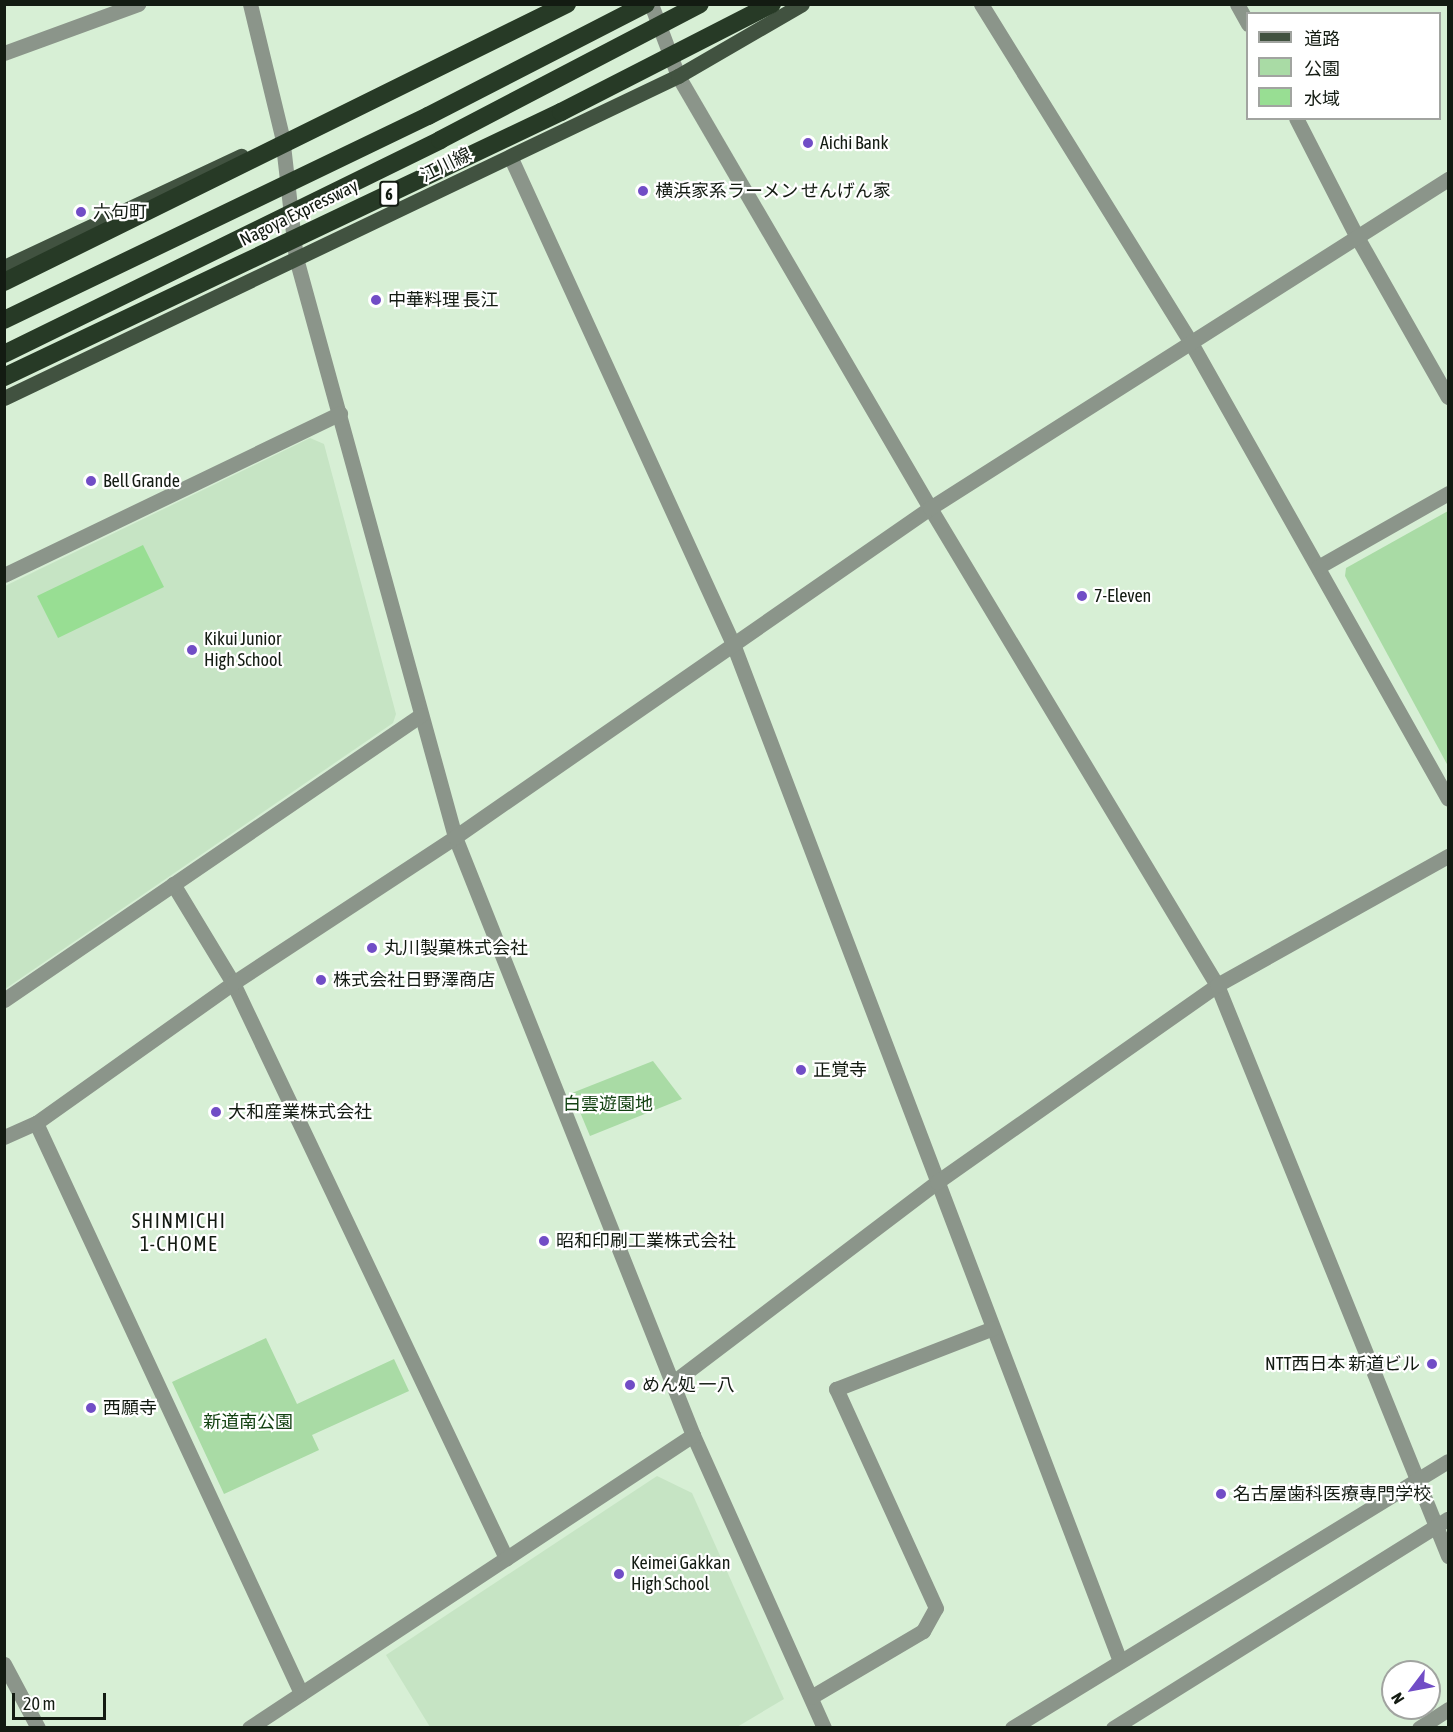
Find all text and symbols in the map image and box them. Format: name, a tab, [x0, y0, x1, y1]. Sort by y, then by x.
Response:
legend	[1246, 12, 1441, 120]
text: 道路	[1304, 28, 1340, 49]
text: 公園	[1304, 58, 1340, 79]
text: 水域	[1304, 88, 1340, 109]
place label: Aichi Bank	[820, 132, 889, 154]
marker: Aichi Bank	[801, 136, 815, 150]
street label: 江川線	[417, 143, 475, 187]
street label: Nagoya Expressway	[236, 175, 362, 251]
place label: 横浜家系ラーメン せんげん家	[655, 180, 891, 202]
road number: 6	[378, 181, 400, 207]
marker: 横浜家系ラーメン せんげん家	[636, 184, 650, 198]
place label: 六句町	[93, 201, 147, 223]
marker: 六句町	[74, 205, 88, 219]
place label: 中華料理 長江	[388, 289, 498, 311]
marker: 中華料理 長江	[369, 293, 383, 307]
place label: Bell Grande	[103, 470, 180, 492]
marker: Bell Grande	[84, 474, 98, 488]
place label: 7-Eleven	[1094, 585, 1151, 607]
marker: 7-Eleven	[1075, 589, 1089, 603]
place label: Kikui Junior High School	[204, 629, 282, 672]
marker: Kikui Junior High School	[185, 643, 199, 657]
place label: 丸川製菓株式会社	[384, 937, 528, 959]
marker: 丸川製菓株式会社	[365, 941, 379, 955]
place label: 株式会社日野澤商店	[333, 969, 495, 991]
marker: 株式会社日野澤商店	[314, 973, 328, 987]
place label: 正覚寺	[813, 1059, 867, 1081]
marker: 正覚寺	[794, 1063, 808, 1077]
park label: 白雲遊園地	[563, 1093, 653, 1115]
place label: 大和産業株式会社	[228, 1101, 372, 1123]
marker: 大和産業株式会社	[209, 1105, 223, 1119]
district label: SHINMICHI 1-CHOME	[132, 1209, 226, 1256]
place label: 昭和印刷工業株式会社	[556, 1230, 736, 1252]
marker: 昭和印刷工業株式会社	[537, 1234, 551, 1248]
place label: NTT西日本 新道ビル	[1265, 1353, 1420, 1375]
marker: NTT西日本 新道ビル	[1425, 1357, 1439, 1371]
place label: めん処 一八	[642, 1374, 734, 1396]
marker: めん処 一八	[623, 1378, 637, 1392]
place label: 西願寺	[103, 1397, 157, 1419]
marker: 西願寺	[84, 1401, 98, 1415]
park label: 新道南公園	[203, 1411, 293, 1433]
place label: 名古屋歯科医療専門学校	[1233, 1483, 1431, 1505]
marker: 名古屋歯科医療専門学校	[1214, 1487, 1228, 1501]
place label: Keimei Gakkan High School	[631, 1553, 730, 1596]
marker: Keimei Gakkan High School	[612, 1567, 626, 1581]
north arrow	[1381, 1660, 1441, 1720]
scale bar	[15, 1681, 110, 1719]
text: N	[1387, 1690, 1408, 1707]
text: 20 m	[23, 1693, 55, 1714]

